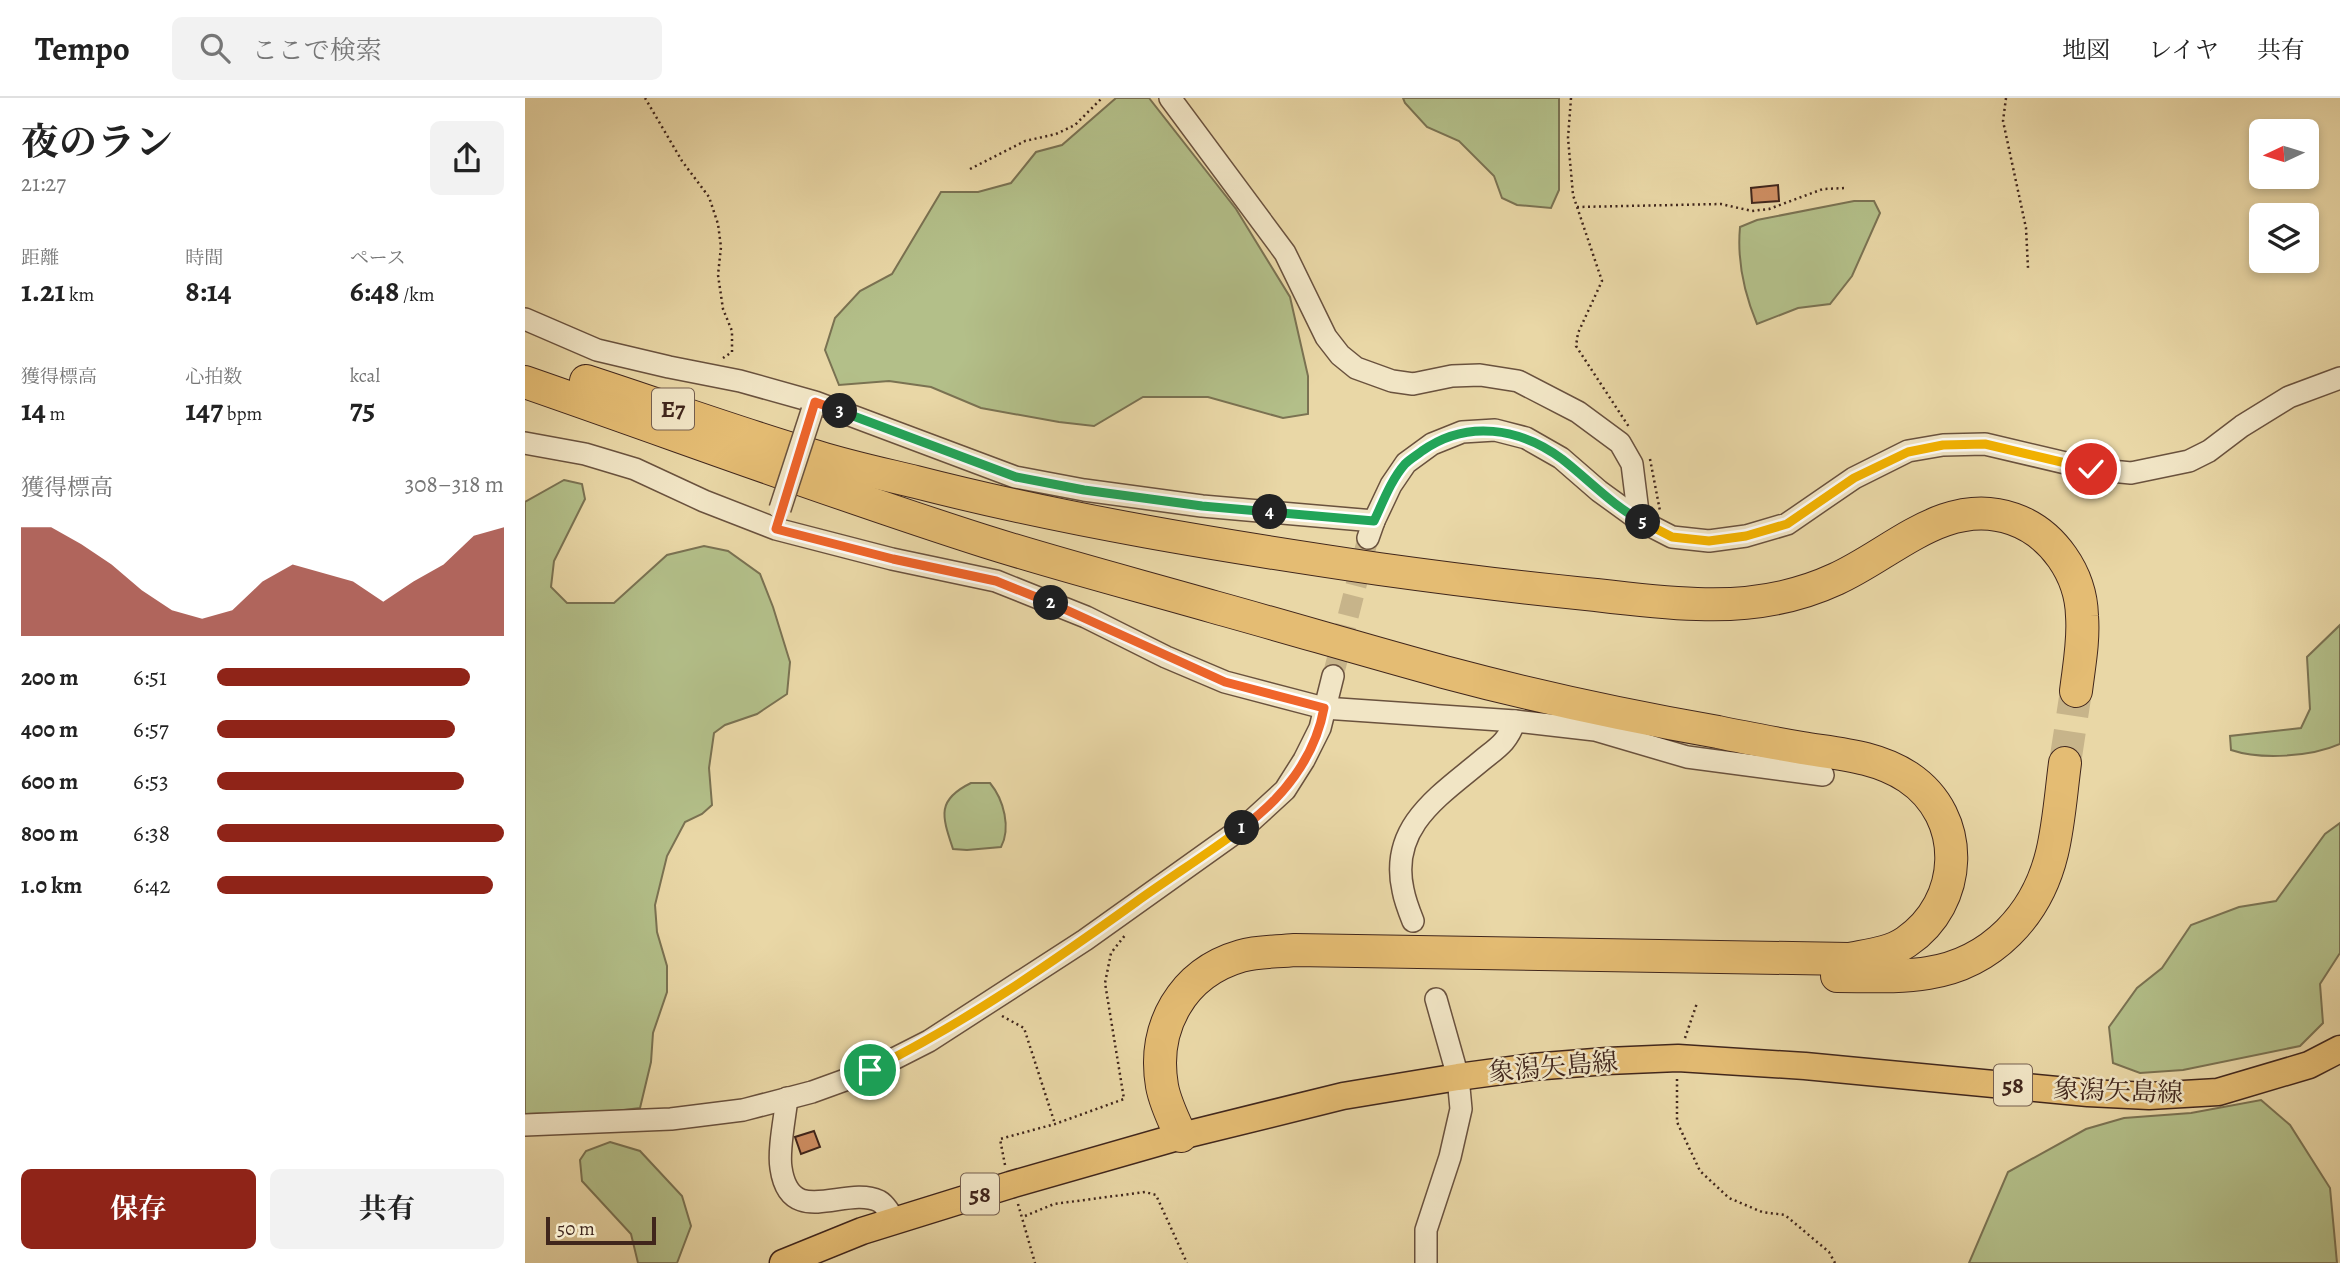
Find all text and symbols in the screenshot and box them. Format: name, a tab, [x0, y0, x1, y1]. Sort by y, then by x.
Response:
search box	[172, 17, 662, 80]
text: Tempo	[35, 26, 130, 71]
icon: search	[196, 29, 234, 67]
text: ここで検索	[252, 33, 382, 68]
text: 地図	[2062, 34, 2110, 66]
text: レイヤ	[2148, 34, 2219, 66]
text: 共有	[2257, 34, 2305, 66]
text: 夜のラン	[21, 116, 173, 168]
north arrow	[2249, 119, 2319, 189]
map controls	[2249, 119, 2319, 273]
button: share	[430, 121, 504, 195]
text: 21:27	[21, 168, 66, 199]
button: layers	[2249, 203, 2319, 273]
text: 距離	[21, 245, 59, 271]
text: 時間	[185, 245, 223, 271]
text: ペース	[350, 245, 406, 271]
text: 1.21	[21, 271, 65, 311]
text: 8:14	[185, 271, 232, 311]
text: 6:48	[350, 271, 399, 311]
text: km	[65, 282, 94, 308]
text: /km	[399, 282, 435, 308]
text: kcal	[350, 363, 380, 389]
text: 獲得標高	[21, 364, 97, 390]
text: 心拍数	[185, 364, 242, 390]
road number: E7	[652, 388, 694, 430]
text: 75	[350, 389, 375, 429]
text: 14	[21, 390, 46, 430]
text: 147	[185, 390, 223, 430]
pin: 3	[823, 394, 857, 428]
text: 3	[835, 397, 844, 423]
text: m	[46, 401, 65, 427]
text: bpm	[223, 401, 262, 427]
pin	[2061, 439, 2121, 499]
icon: check	[2072, 450, 2110, 488]
text: 308–318 m	[405, 469, 504, 500]
text: 獲得標高	[21, 472, 113, 503]
pin: 4	[1253, 494, 1287, 530]
text: 4	[1265, 498, 1274, 524]
pin: 5	[1625, 504, 1661, 540]
text: 5	[1638, 508, 1647, 534]
pin: 2	[1033, 586, 1069, 620]
text: 2	[1046, 589, 1055, 615]
text: 200 m	[21, 662, 79, 693]
text: 6:51	[133, 662, 167, 693]
text: 400 m	[21, 714, 78, 745]
text: 6:57	[133, 714, 169, 745]
text: 600 m	[21, 766, 78, 797]
text: 6:53	[133, 766, 169, 797]
pin: 1	[1225, 810, 1259, 846]
text: 1	[1238, 814, 1245, 840]
text: 800 m	[21, 818, 78, 849]
text: 6:38	[133, 818, 170, 849]
text: 1.0 km	[21, 870, 82, 901]
text: 6:42	[133, 870, 170, 901]
pin	[840, 1040, 900, 1100]
street label: 象潟矢島線	[1487, 1044, 1619, 1090]
icon: arrive	[851, 1051, 889, 1089]
road number: 58	[1994, 1065, 2032, 1105]
street label: 象潟矢島線	[2052, 1071, 2184, 1111]
button: 保存	[21, 1169, 256, 1249]
button: 共有	[270, 1169, 504, 1249]
road number: 58	[961, 1174, 999, 1214]
scale bar	[546, 1214, 656, 1246]
text: 50 m	[557, 1216, 595, 1242]

